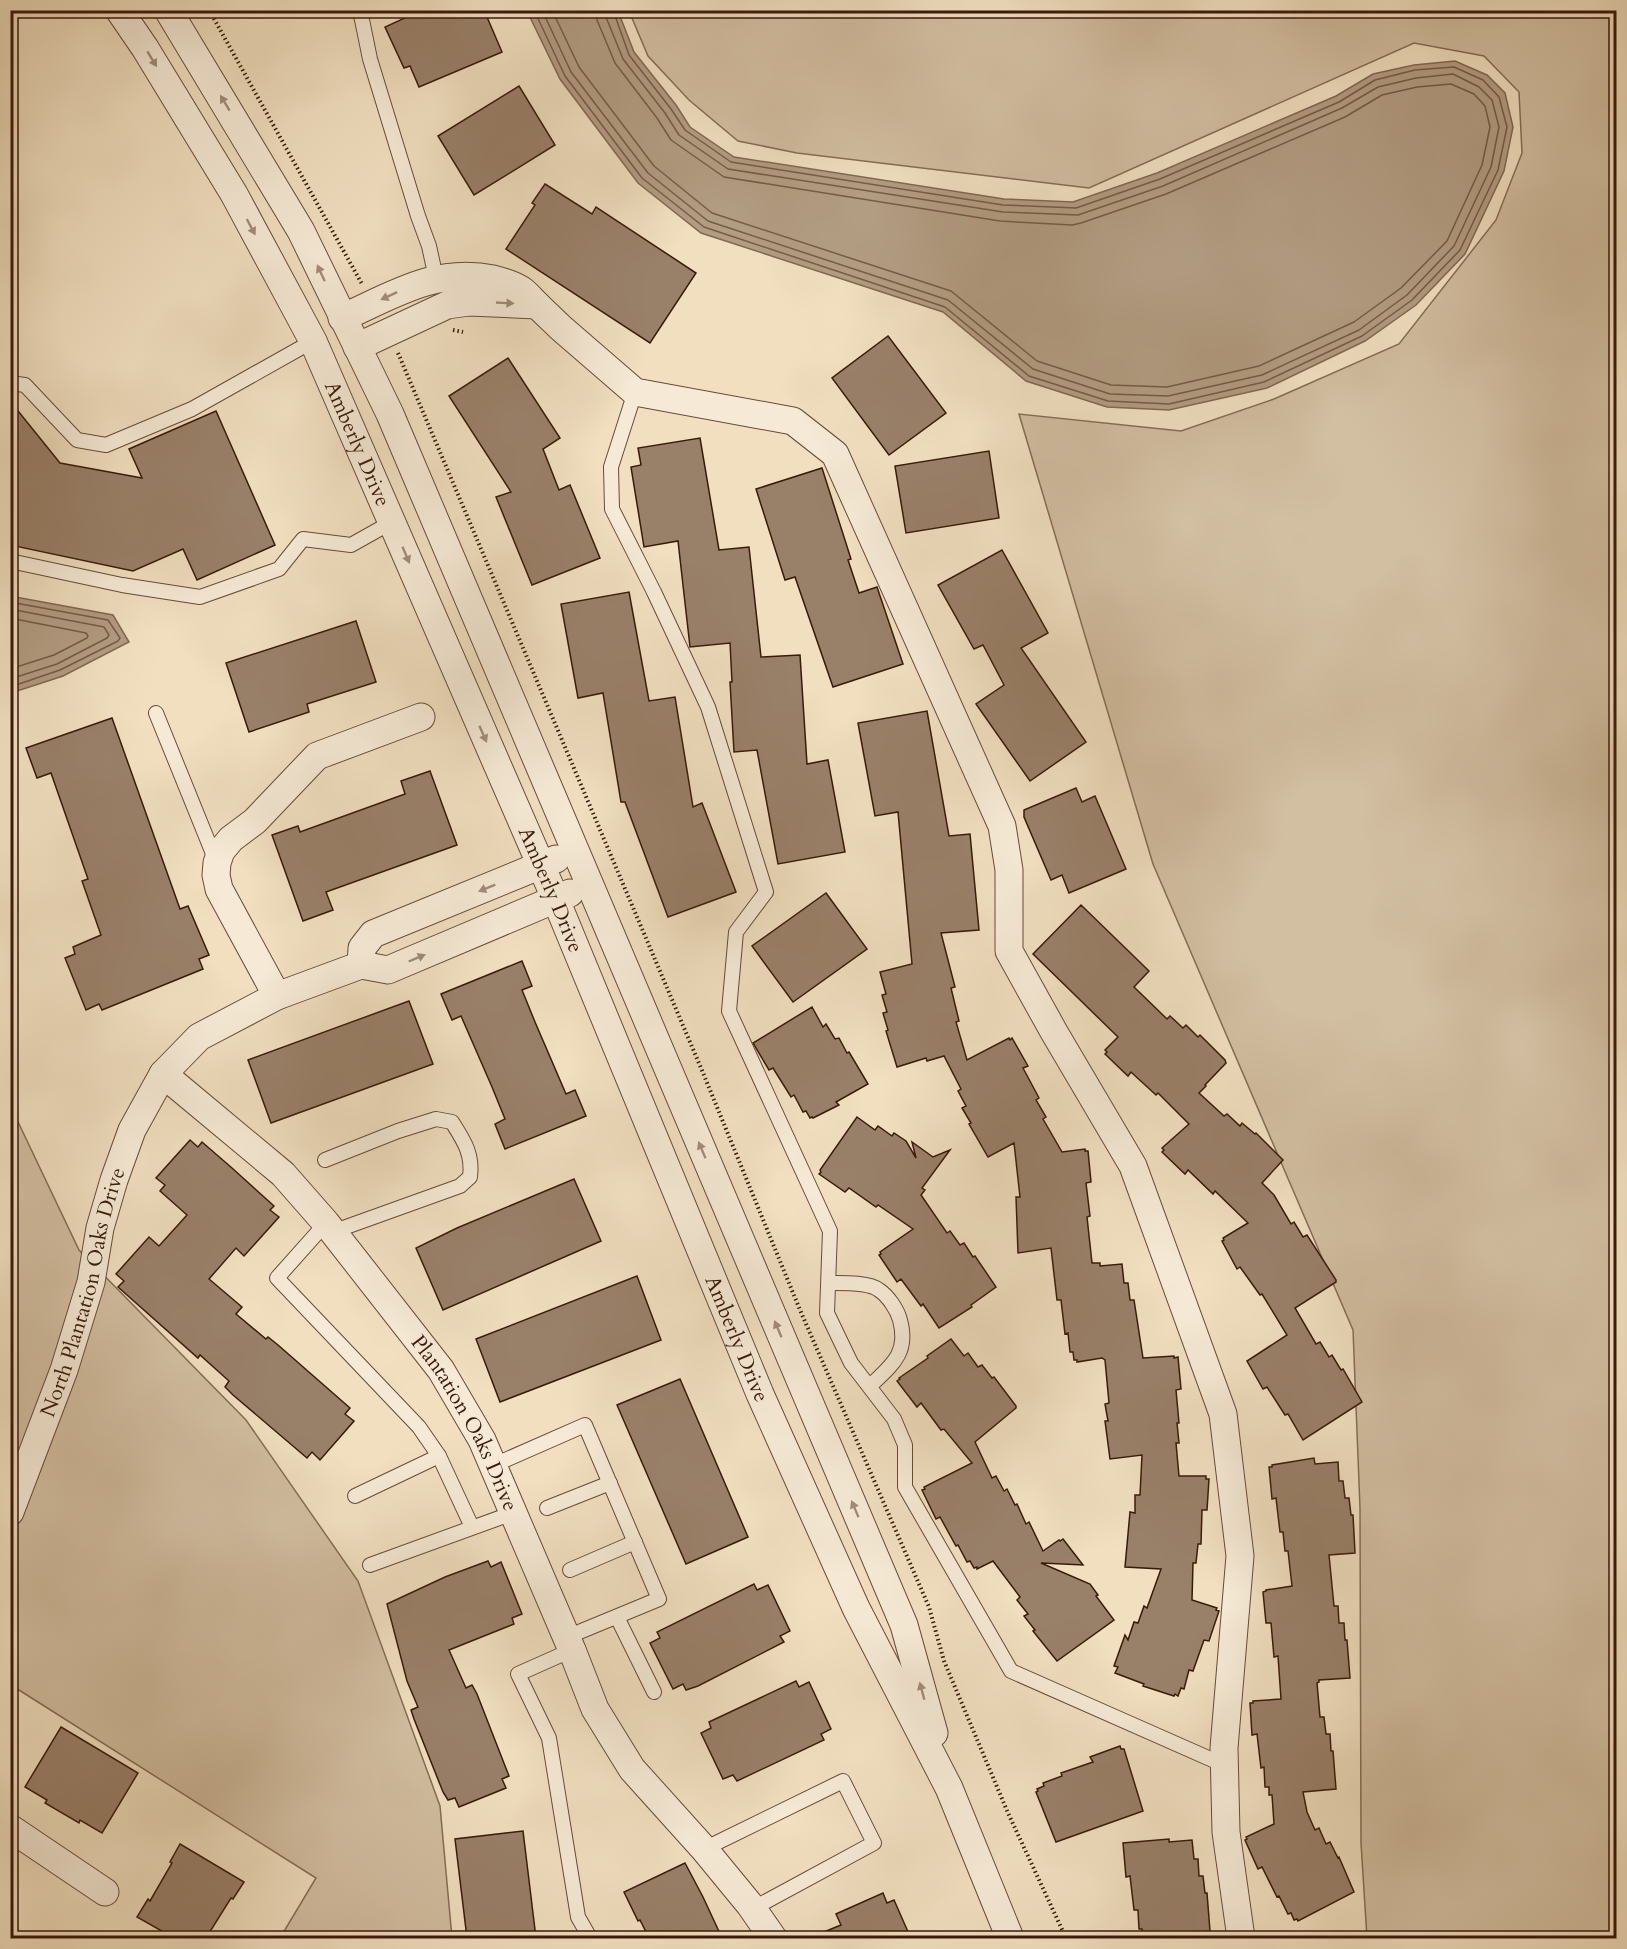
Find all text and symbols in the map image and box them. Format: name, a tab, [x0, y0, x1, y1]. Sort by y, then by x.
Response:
one-way arrow	[146, 51, 157, 67]
one-way arrow	[219, 95, 230, 111]
one-way arrow	[246, 218, 256, 235]
one-way arrow	[316, 264, 325, 281]
one-way arrow	[380, 292, 397, 301]
one-way arrow	[495, 298, 514, 308]
street label: Amberly Drive	[317, 377, 397, 511]
one-way arrow	[401, 546, 411, 564]
one-way arrow	[478, 725, 488, 743]
street label: Amberly Drive	[511, 822, 590, 957]
one-way arrow	[477, 883, 495, 893]
one-way arrow	[408, 953, 426, 963]
one-way arrow	[697, 1140, 707, 1158]
street label: North Plantation Oaks Drive	[33, 1163, 132, 1421]
street label: Amberly Drive	[698, 1271, 776, 1407]
one-way arrow	[774, 1321, 783, 1338]
street label: Plantation Oaks Drive	[404, 1329, 525, 1516]
one-way arrow	[849, 1500, 859, 1518]
one-way arrow	[917, 1682, 926, 1700]

